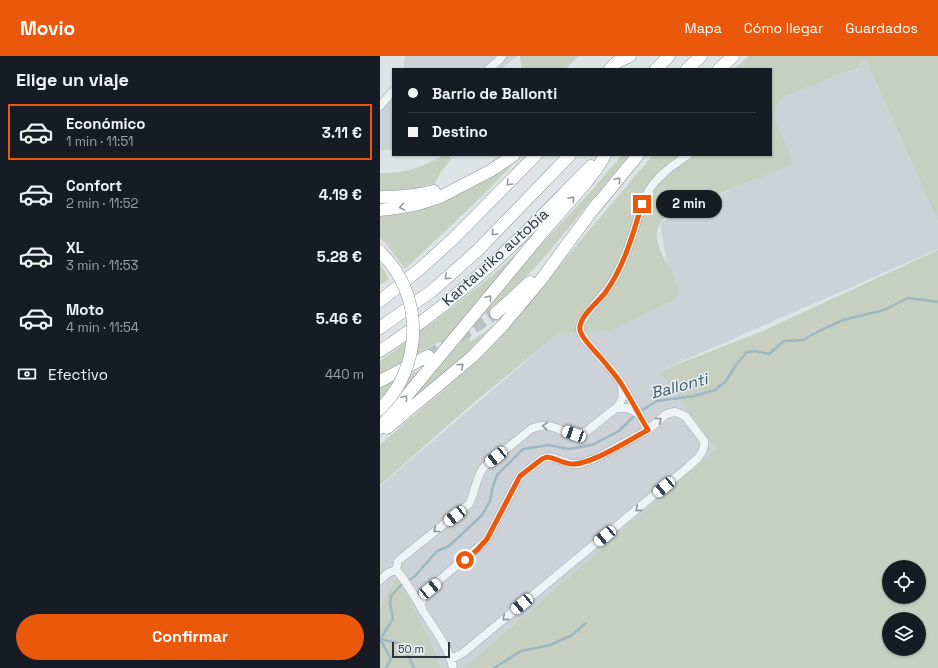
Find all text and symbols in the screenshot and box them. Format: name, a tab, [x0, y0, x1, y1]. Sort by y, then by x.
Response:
text: Movio	[20, 16, 75, 41]
text: Mapa	[685, 19, 722, 37]
text: Cómo llegar	[744, 19, 823, 37]
text: Guardados	[845, 19, 918, 37]
text: Elige un viaje	[16, 68, 129, 91]
text: Barrio de Ballonti	[432, 84, 557, 103]
icon: car	[18, 114, 54, 150]
text: Económico	[66, 114, 145, 133]
text: Destino	[432, 122, 488, 141]
text: 3.11 €	[322, 123, 362, 142]
text: 1 min · 11:51	[66, 133, 133, 150]
icon: car	[18, 176, 54, 212]
text: Confort	[66, 176, 122, 195]
one-way arrow	[613, 177, 620, 184]
one-way arrow	[506, 178, 514, 186]
text: 4.19 €	[319, 185, 362, 204]
callout: 2 min	[656, 190, 722, 218]
text: 2 min · 11:52	[66, 195, 138, 212]
route end	[633, 195, 651, 213]
text: 2 min	[672, 195, 706, 212]
one-way arrow	[568, 196, 575, 203]
one-way arrow	[399, 202, 405, 211]
street label: Kantauriko autobia	[438, 204, 552, 310]
one-way arrow	[491, 228, 499, 236]
icon: car	[18, 238, 54, 274]
text: XL	[66, 238, 84, 257]
text: 5.28 €	[317, 247, 362, 266]
text: 3 min · 11:53	[66, 257, 138, 274]
one-way arrow	[445, 272, 452, 279]
one-way arrow	[484, 295, 491, 303]
icon: car	[18, 300, 54, 336]
text: Moto	[66, 300, 104, 319]
text: 5.46 €	[316, 309, 362, 328]
text: 4 min · 11:54	[66, 319, 139, 336]
icon: cash	[16, 363, 38, 385]
one-way arrow	[456, 364, 463, 371]
text: Efectivo	[48, 365, 108, 384]
text: 440 m	[325, 366, 364, 383]
water label: Ballonti	[648, 368, 712, 404]
one-way arrow	[401, 395, 408, 402]
one-way arrow	[654, 418, 661, 425]
one-way arrow	[542, 421, 548, 430]
car	[561, 424, 587, 444]
car	[483, 445, 509, 469]
car	[651, 475, 677, 499]
car	[442, 504, 468, 528]
one-way arrow	[635, 504, 642, 511]
car	[592, 524, 618, 548]
one-way arrow	[433, 526, 440, 533]
route start	[456, 551, 474, 569]
map controls	[882, 560, 926, 656]
button: locate	[882, 560, 926, 604]
car	[417, 577, 443, 601]
car	[509, 592, 535, 616]
button: layers	[882, 612, 926, 656]
button: Confirmar	[16, 614, 364, 660]
one-way arrow	[502, 614, 510, 621]
scale bar	[392, 640, 450, 659]
text: 50 m	[398, 642, 424, 656]

